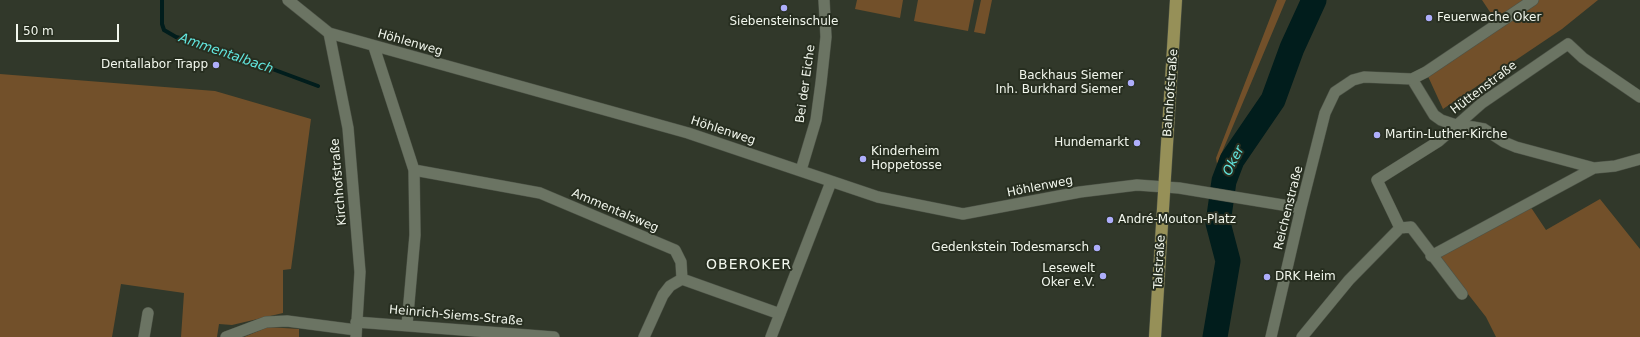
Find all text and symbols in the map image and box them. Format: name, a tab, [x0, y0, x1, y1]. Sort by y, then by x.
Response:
marker: Siebensteinschule	[779, 3, 789, 13]
place label: Feuerwache Oker	[1437, 11, 1541, 25]
marker: Feuerwache Oker	[1424, 13, 1434, 23]
place label: Siebensteinschule	[730, 15, 838, 29]
scale bar	[18, 16, 121, 42]
text: 50 m	[23, 24, 54, 38]
street label: Höhlenweg	[376, 27, 444, 59]
water label: Ammentalbach	[177, 31, 275, 77]
street label: Bei der Eiche	[793, 44, 819, 124]
street label: Bahnhofstraße	[1161, 49, 1181, 137]
place label: Dentallabor Trapp	[101, 58, 208, 72]
street label: Hüttenstraße	[1448, 58, 1520, 118]
marker: Dentallabor Trapp	[211, 60, 221, 70]
place label: Backhaus Siemer Inh. Burkhard Siemer	[995, 69, 1123, 97]
marker: Backhaus Siemer Inh. Burkhard Siemer	[1126, 78, 1136, 88]
street label: Höhlenweg	[689, 114, 757, 148]
place label: Martin-Luther-Kirche	[1385, 128, 1507, 142]
marker: Martin-Luther-Kirche	[1372, 130, 1382, 140]
place label: Hundemarkt	[1054, 136, 1129, 150]
street label: Kirchhofstraße	[328, 138, 350, 226]
marker: Hundemarkt	[1132, 138, 1142, 148]
water label: Oker	[1220, 144, 1248, 178]
place label: Kinderheim Hoppetosse	[871, 145, 942, 173]
marker: Kinderheim Hoppetosse	[858, 154, 868, 164]
street label: Reichenstraße	[1272, 165, 1306, 251]
street label: Höhlenweg	[1006, 174, 1074, 200]
street label: Ammentalsweg	[569, 186, 661, 236]
place label: André-Mouton-Platz	[1118, 213, 1236, 227]
marker: André-Mouton-Platz	[1105, 215, 1115, 225]
street label: Talstraße	[1151, 235, 1169, 289]
place label: Gedenkstein Todesmarsch	[931, 241, 1089, 255]
marker: Gedenkstein Todesmarsch	[1092, 243, 1102, 253]
district label: OBEROKER	[706, 257, 792, 273]
place label: Lesewelt Oker e.V.	[1041, 262, 1095, 290]
place label: DRK Heim	[1275, 270, 1336, 284]
marker: Lesewelt Oker e.V.	[1098, 271, 1108, 281]
marker: DRK Heim	[1262, 272, 1272, 282]
street label: Heinrich-Siems-Straße	[388, 303, 524, 329]

